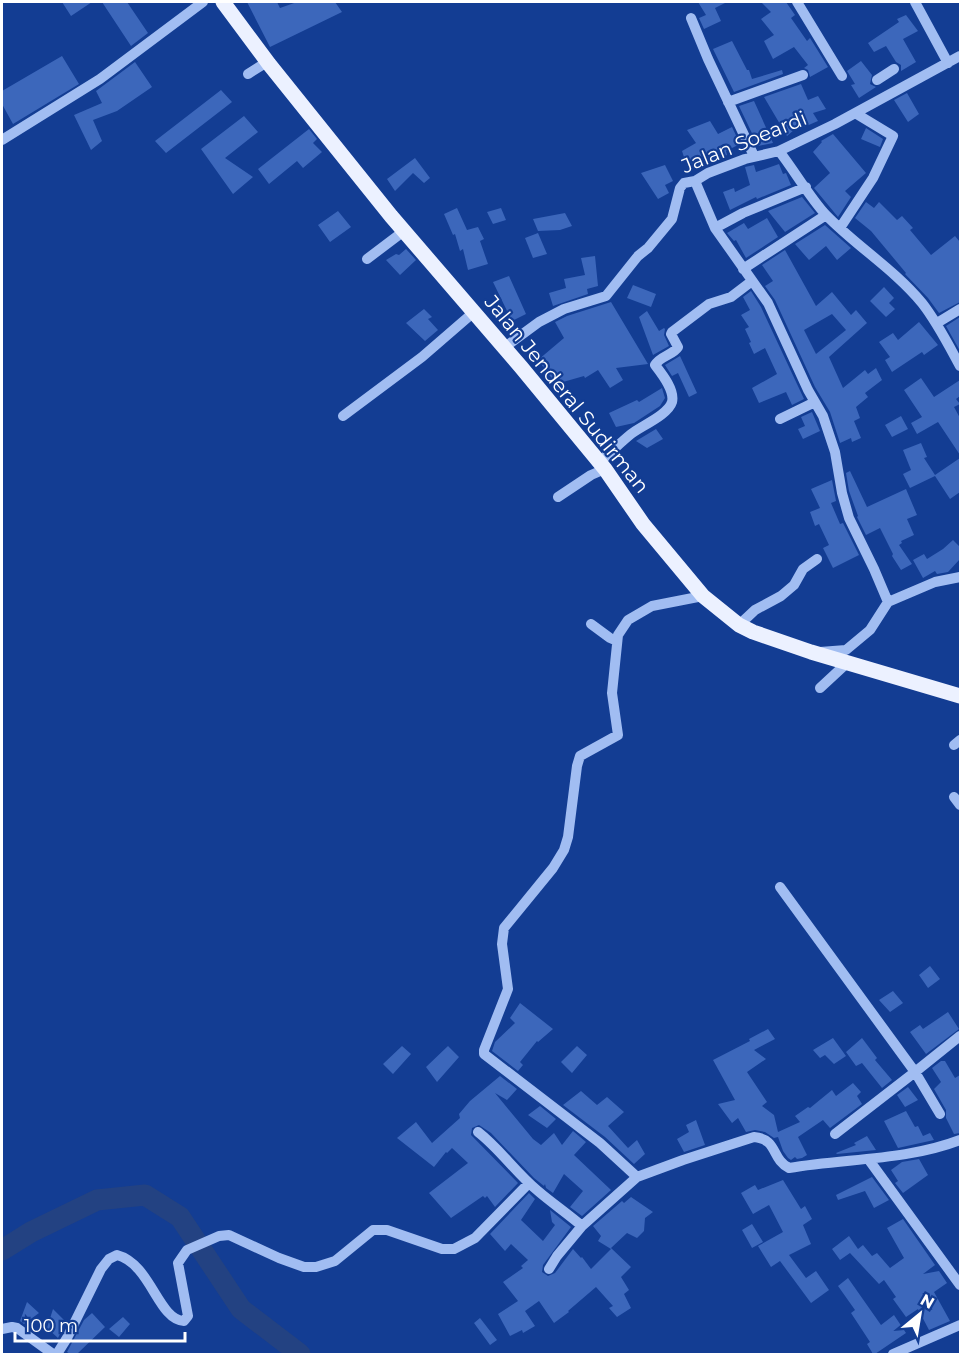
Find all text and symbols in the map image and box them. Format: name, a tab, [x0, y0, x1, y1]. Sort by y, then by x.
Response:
street label: Jalan Soeardi	[677, 106, 810, 178]
street label: Jalan Jenderal Sudirman	[479, 289, 654, 498]
north arrow	[890, 1284, 950, 1344]
text: N	[917, 1290, 938, 1313]
scale bar	[15, 1305, 184, 1343]
text: 100 m	[24, 1315, 78, 1337]

